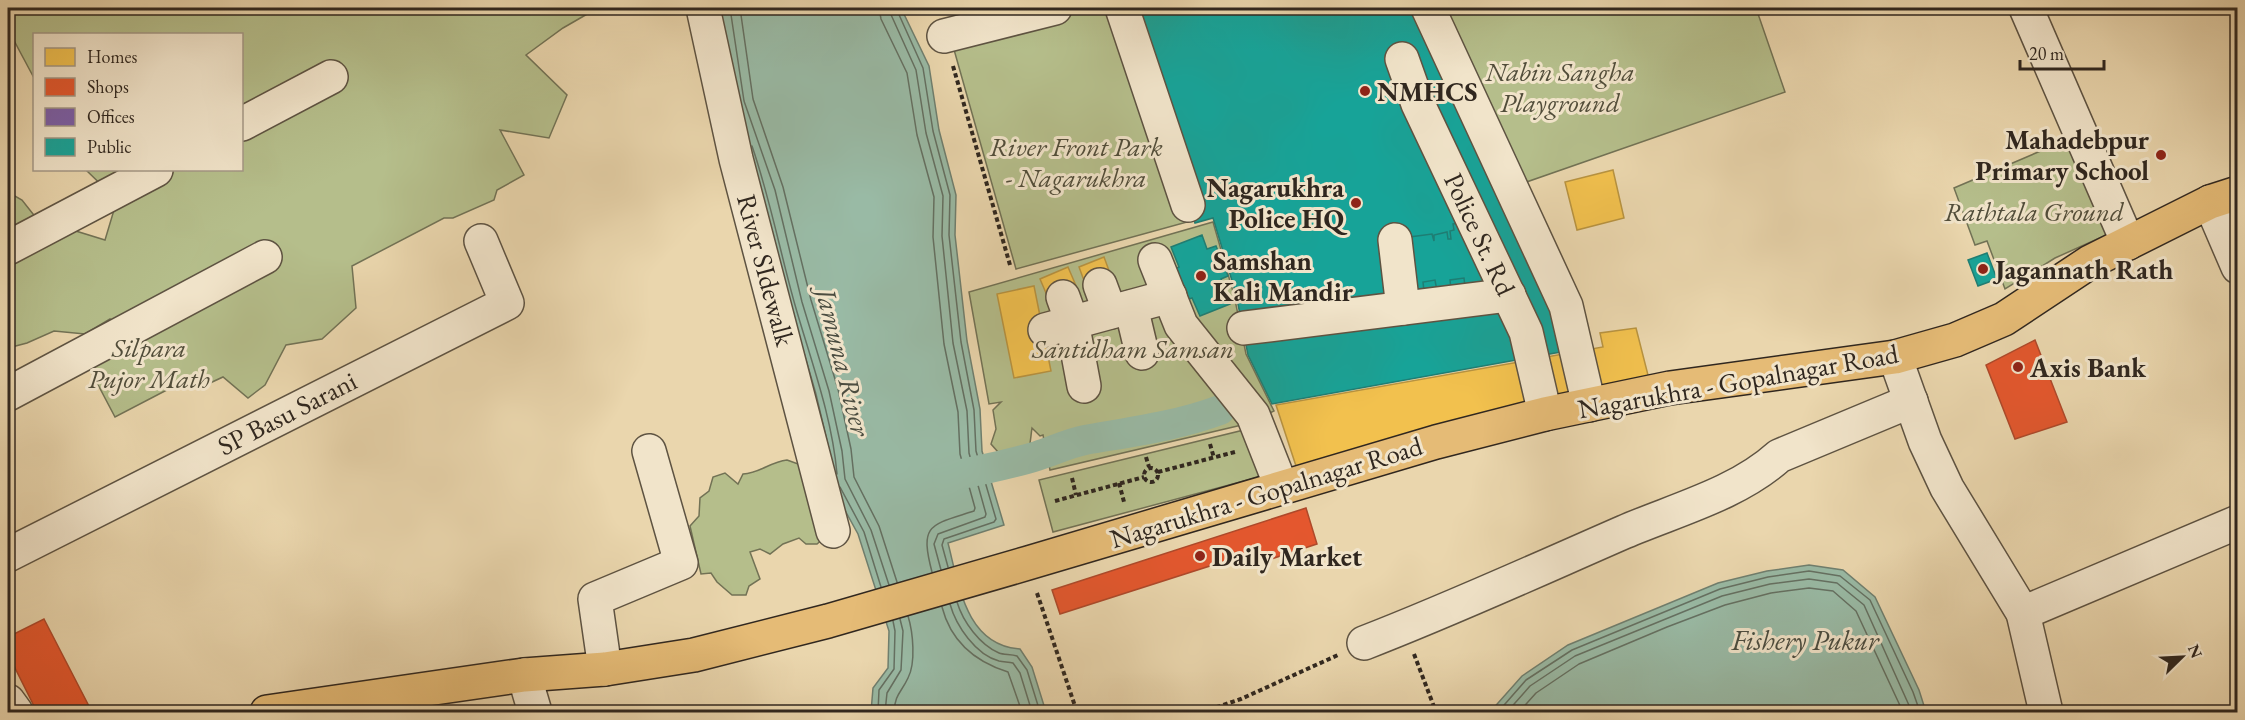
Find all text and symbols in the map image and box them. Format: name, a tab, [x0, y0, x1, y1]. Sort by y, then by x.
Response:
legend	[33, 33, 243, 171]
scale bar	[2020, 33, 2104, 71]
text: 20 m	[2029, 42, 2064, 65]
text: Homes	[87, 45, 138, 68]
park label: Nabin Sangha Playground	[1484, 54, 1635, 120]
place label: NMHCS	[1377, 74, 1478, 109]
text: Shops	[87, 75, 129, 98]
marker: NMHCS	[1358, 84, 1372, 98]
text: Offices	[87, 105, 135, 128]
place label: Mahadebpur Primary School	[1975, 122, 2150, 188]
park label: River Front Park - Nagarukhra	[989, 129, 1163, 195]
text: Public	[87, 135, 131, 158]
marker: Mahadebpur Primary School	[2154, 148, 2168, 162]
street label: Police St. Rd	[1436, 167, 1524, 301]
place label: Nagarukhra Police HQ	[1207, 170, 1347, 236]
street label: River SIdewalk	[729, 190, 803, 350]
park label: Rathtala Ground	[1944, 194, 2125, 229]
marker: Nagarukhra Police HQ	[1349, 196, 1363, 210]
place label: Samshan Kali Mandir	[1213, 243, 1354, 309]
place label: Jagannath Rath	[1992, 252, 2173, 287]
marker: Jagannath Rath	[1976, 262, 1990, 276]
marker: Samshan Kali Mandir	[1194, 269, 1208, 283]
water label: Jamuna River	[807, 279, 880, 441]
park label: Silpara Pujor Math	[88, 330, 210, 396]
park label: Santidham Samsan	[1031, 331, 1234, 366]
street label: Nagarukhra - Gopalnagar Road	[1575, 336, 1901, 426]
place label: Axis Bank	[2029, 350, 2147, 385]
marker: Axis Bank	[2011, 360, 2025, 374]
street label: SP Basu Sarani	[211, 363, 363, 463]
street label: Nagarukhra - Gopalnagar Road	[1106, 428, 1427, 556]
place label: Daily Market	[1212, 539, 1362, 574]
marker: Daily Market	[1193, 549, 1207, 563]
water label: Fishery Pukur	[1730, 622, 1880, 658]
north arrow	[2152, 627, 2212, 687]
text: N	[2183, 641, 2207, 661]

